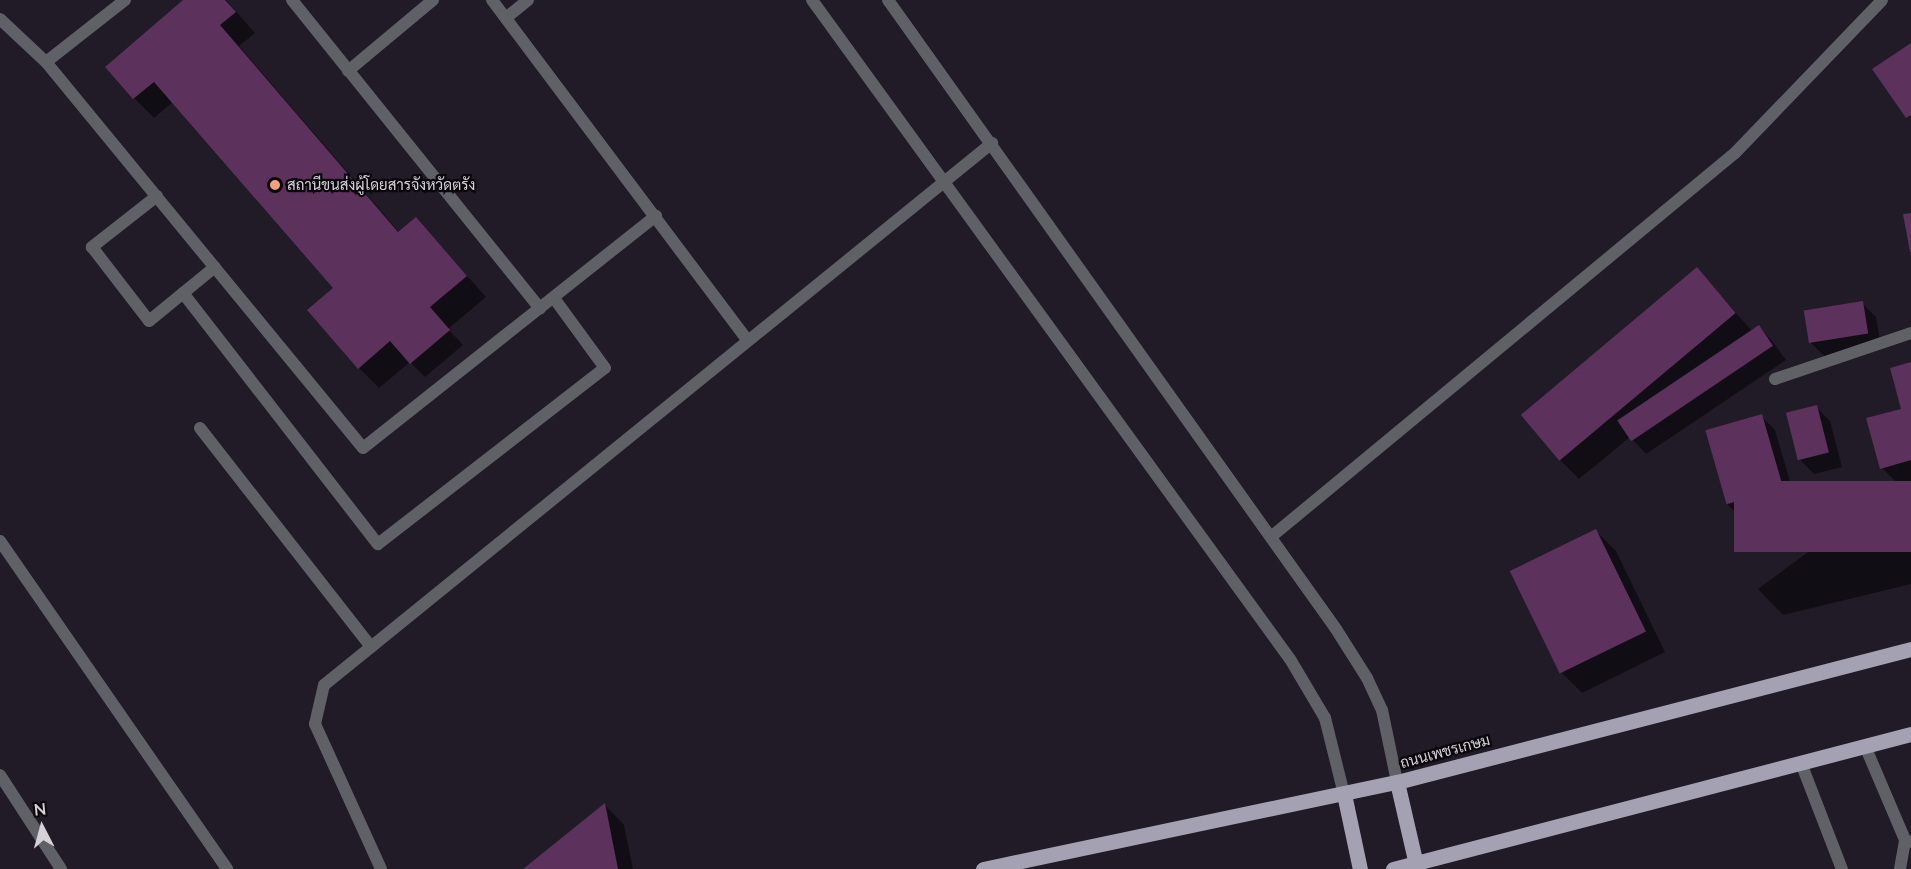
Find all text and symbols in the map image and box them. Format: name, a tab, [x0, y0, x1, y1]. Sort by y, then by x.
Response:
place label: สถานีขนส่งผู้โดยสารจังหวัดตรัง	[287, 176, 475, 194]
marker: สถานีขนส่งผู้โดยสารจังหวัดตรัง	[268, 178, 282, 192]
street label: ถนนเพชรเกษม	[1398, 730, 1492, 772]
north arrow	[12, 797, 72, 857]
text: N	[33, 799, 47, 819]

